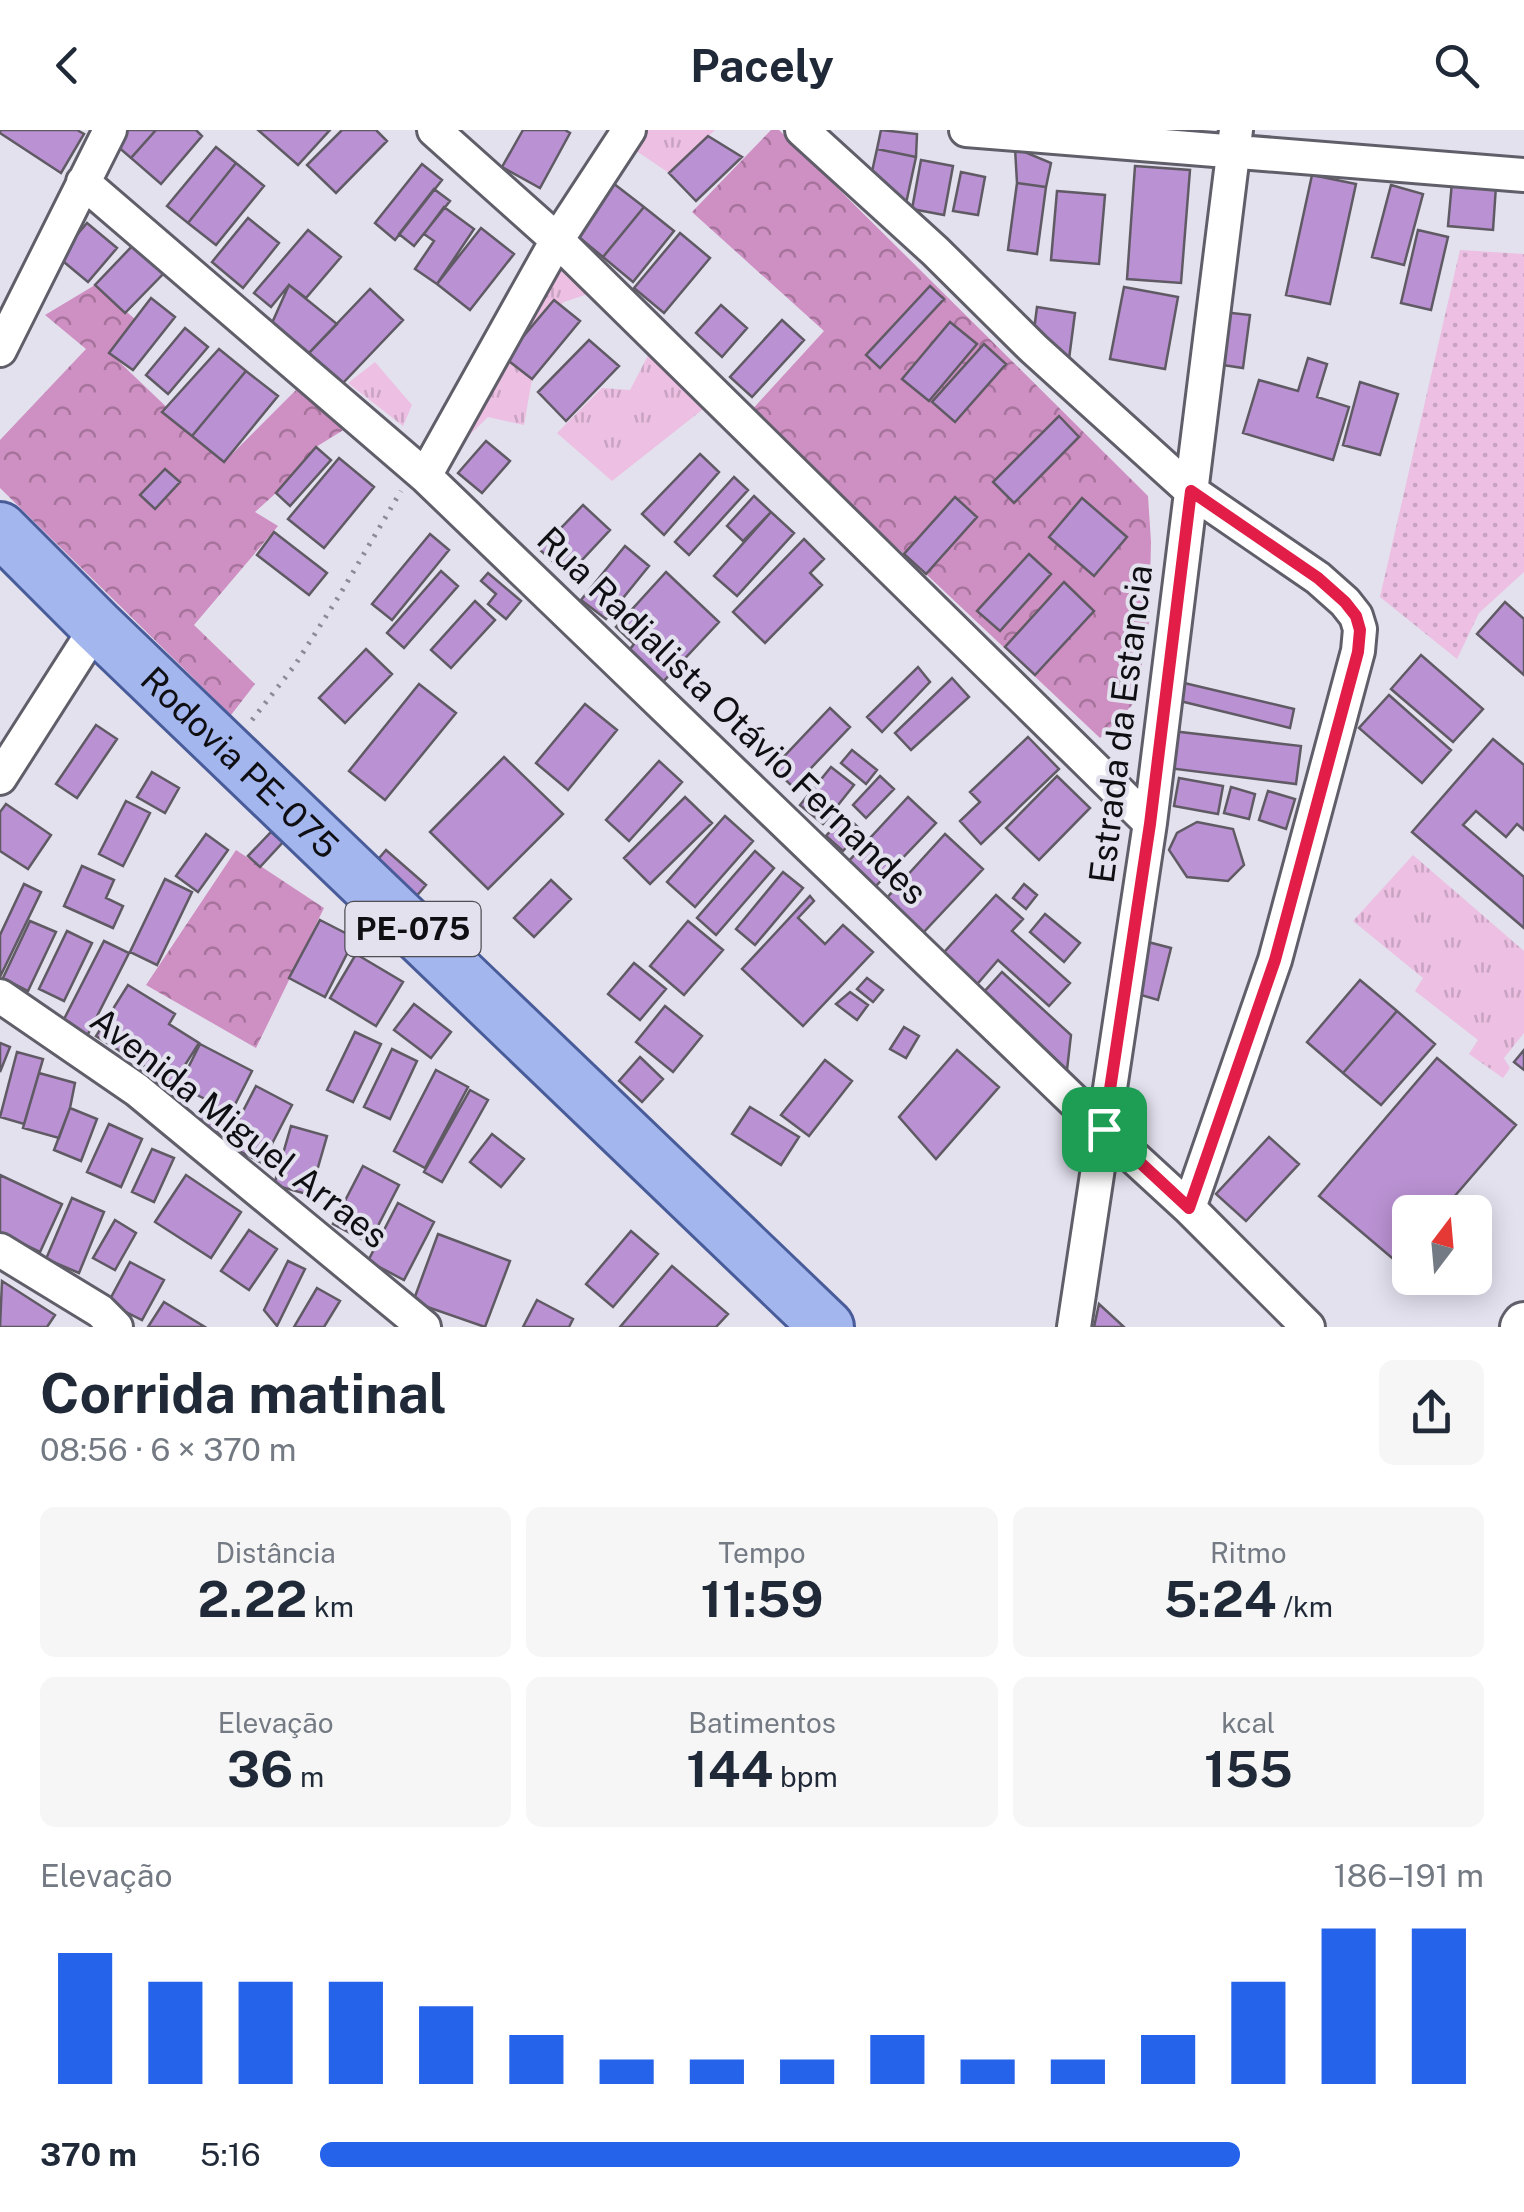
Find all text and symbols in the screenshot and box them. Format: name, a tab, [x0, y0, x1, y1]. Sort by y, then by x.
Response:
icon: back	[40, 38, 95, 93]
icon: search	[1429, 38, 1484, 93]
text: Pacely	[690, 39, 834, 92]
street label: Rua Radialista Otávio Fernandes	[529, 519, 935, 913]
street label: Estrada da Estancia	[1081, 563, 1160, 885]
street label: Rodovia PE-075	[133, 658, 347, 867]
road number: PE-075	[346, 902, 480, 956]
street label: Avenida Miguel Arraes	[82, 999, 396, 1256]
pin	[1062, 1087, 1147, 1172]
icon: arrive	[1077, 1102, 1132, 1157]
north arrow	[1392, 1195, 1492, 1295]
map controls	[1392, 1195, 1492, 1295]
button: share	[1379, 1360, 1484, 1465]
text: Corrida matinal	[40, 1361, 447, 1425]
text: 08:56 · 6 × 370 m	[40, 1431, 296, 1468]
text: Distância	[216, 1536, 336, 1569]
text: Tempo	[718, 1536, 806, 1569]
text: Ritmo	[1210, 1536, 1287, 1569]
text: 2.22	[197, 1569, 307, 1628]
text: 11:59	[701, 1569, 823, 1628]
text: 5:24	[1164, 1569, 1276, 1628]
text: km	[307, 1590, 354, 1623]
text: /km	[1276, 1590, 1333, 1623]
text: Elevação	[218, 1706, 334, 1739]
text: Batimentos	[688, 1706, 836, 1739]
text: kcal	[1221, 1706, 1275, 1739]
text: 36	[227, 1739, 293, 1798]
text: 144	[686, 1739, 773, 1798]
text: 155	[1204, 1739, 1293, 1798]
text: m	[293, 1760, 324, 1793]
text: bpm	[773, 1760, 838, 1793]
text: Elevação	[40, 1857, 173, 1894]
text: 186–191 m	[1334, 1857, 1484, 1894]
text: 370 m	[40, 2136, 137, 2173]
text: 5:16	[200, 2136, 261, 2173]

